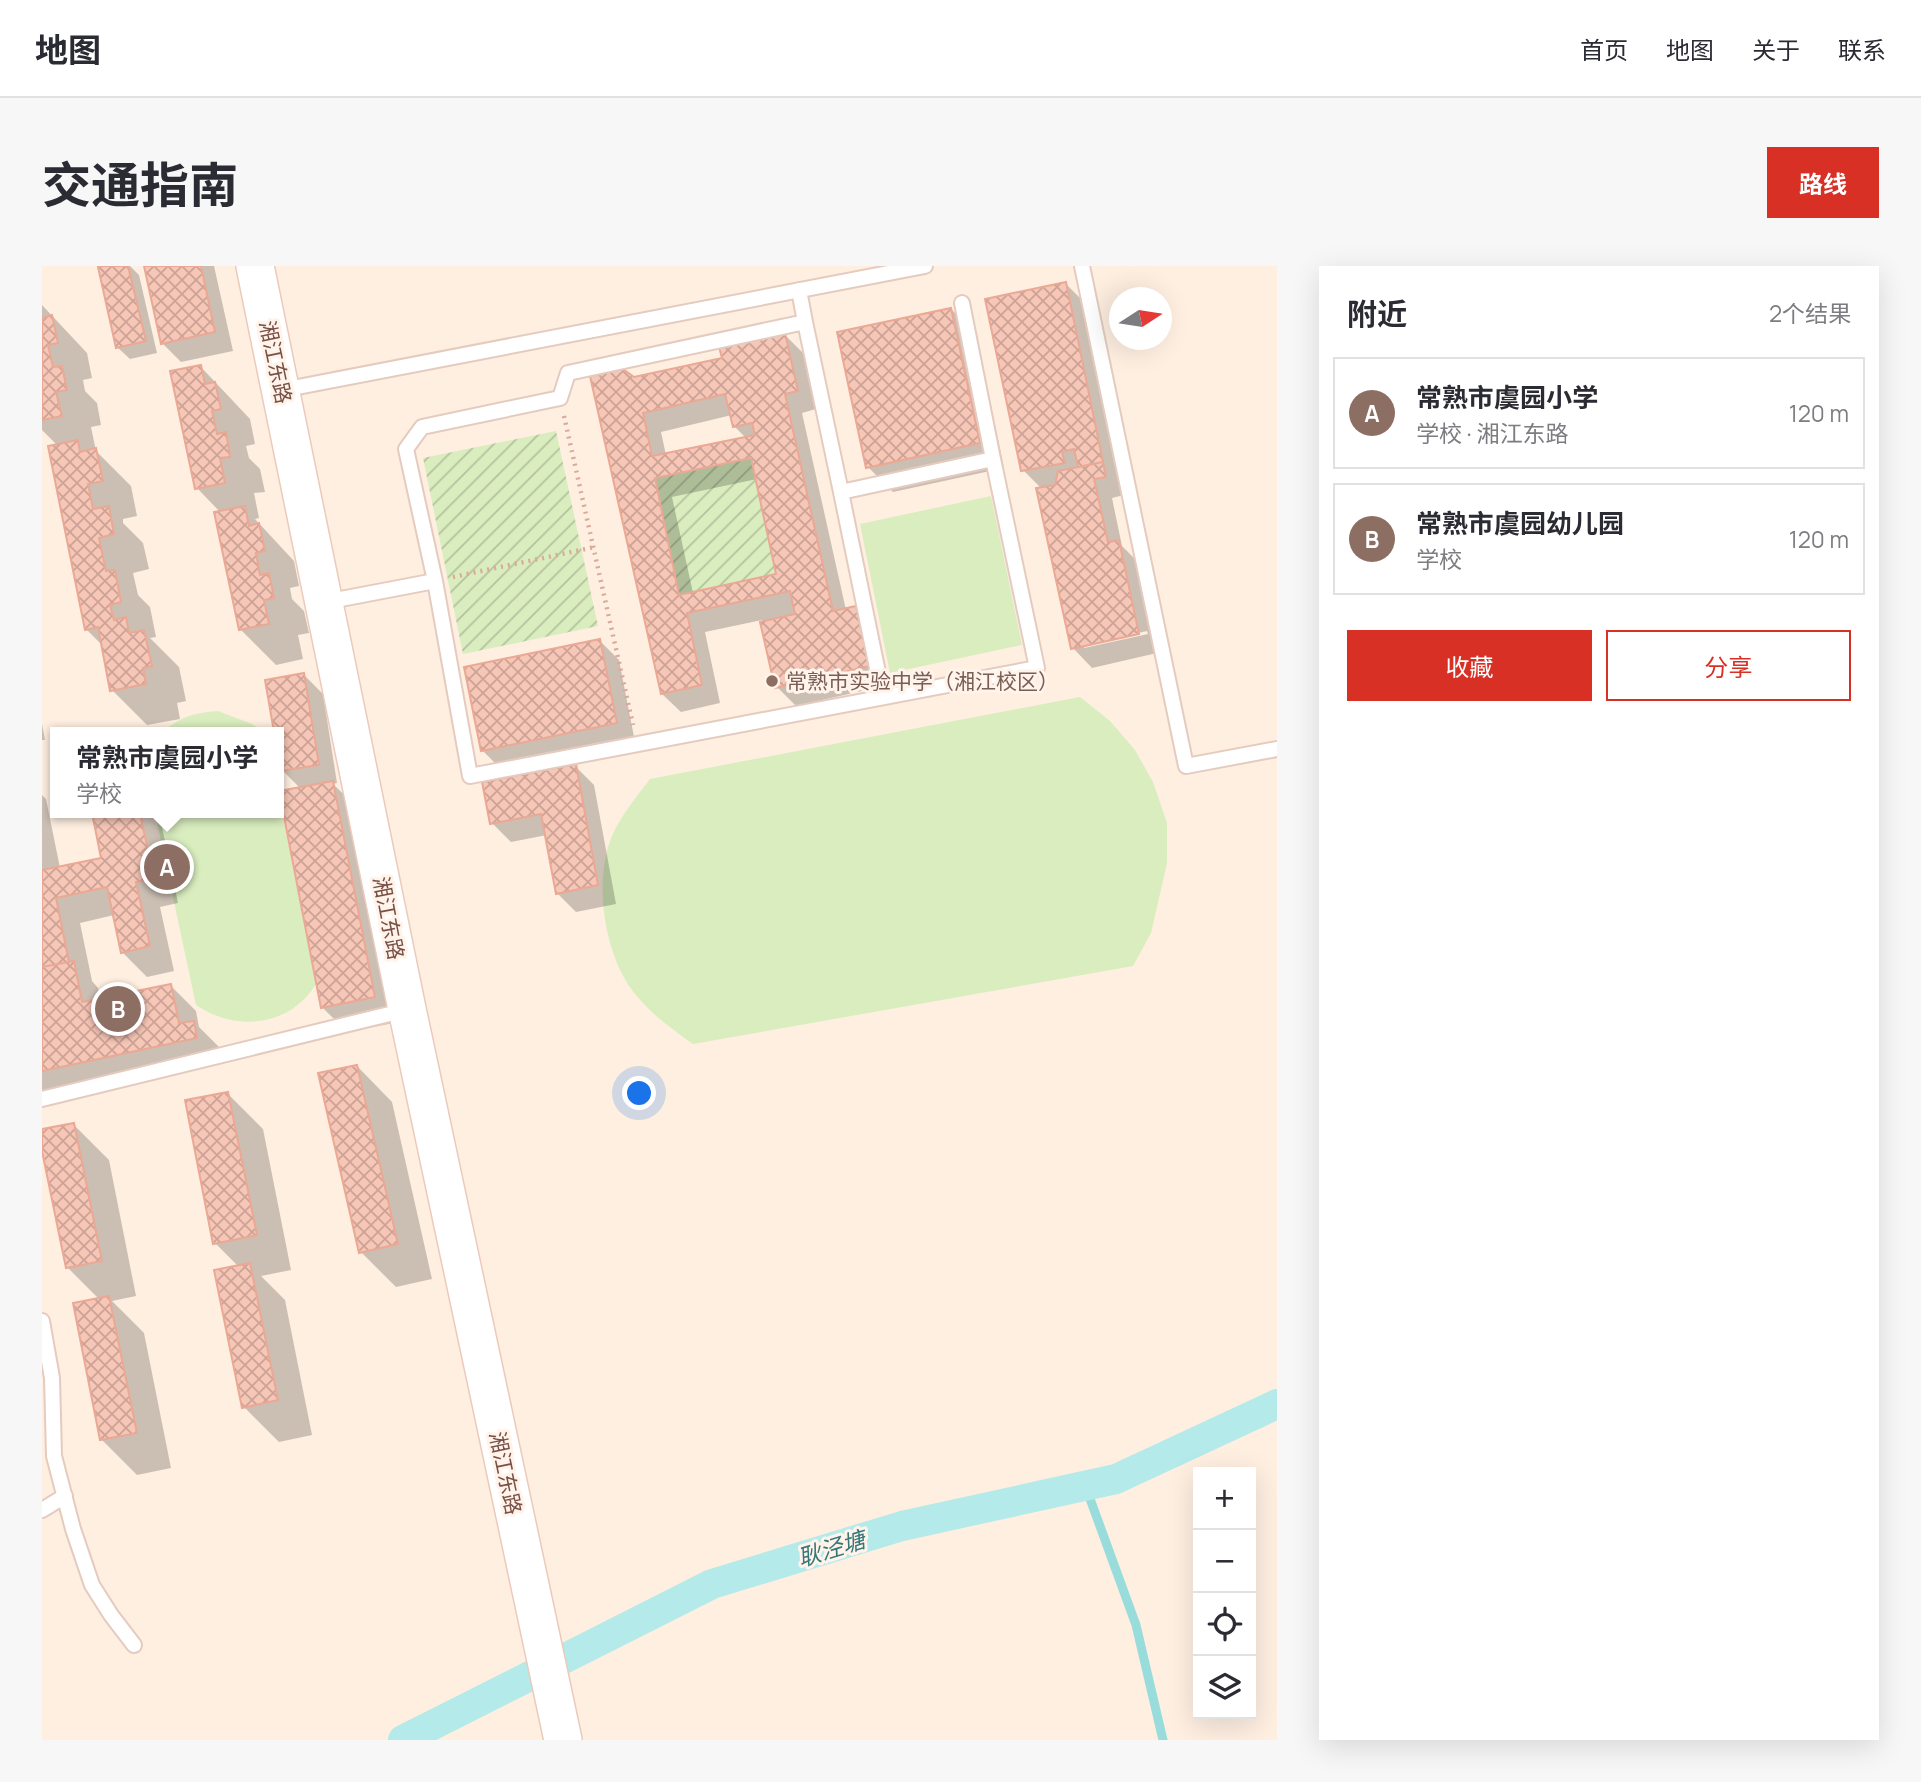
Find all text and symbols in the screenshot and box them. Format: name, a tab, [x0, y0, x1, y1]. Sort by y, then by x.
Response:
text: 地图	[35, 27, 101, 72]
text: 首页	[1580, 33, 1628, 66]
text: 地图	[1666, 33, 1714, 66]
text: 关于	[1752, 33, 1800, 66]
text: 联系	[1838, 33, 1886, 66]
button: 路线	[1767, 147, 1879, 218]
text: 交通指南	[42, 151, 238, 218]
north arrow	[1109, 287, 1172, 350]
text: 附近	[1347, 293, 1407, 334]
text: 2个结果	[1769, 297, 1851, 329]
street label: 湘江东路	[254, 318, 298, 406]
text: 常熟市虞园小学	[1416, 379, 1598, 415]
text: A	[1364, 397, 1380, 429]
text: 120 m	[1789, 397, 1849, 429]
text: 学校 · 湘江东路	[1416, 417, 1568, 449]
text: 常熟市虞园幼儿园	[1416, 505, 1624, 541]
text: B	[1365, 523, 1379, 555]
text: 120 m	[1789, 523, 1849, 555]
text: 学校	[1416, 543, 1462, 575]
button: 收藏	[1347, 630, 1592, 701]
button: 分享	[1606, 630, 1851, 701]
place label: 常熟市实验中学（湘江校区）	[786, 667, 1059, 695]
marker: 常熟市实验中学（湘江校区）	[764, 673, 780, 689]
popup	[50, 727, 284, 818]
text: 常熟市虞园小学	[76, 739, 258, 775]
text: 学校	[76, 777, 122, 809]
pin: A	[144, 841, 190, 893]
street label: 湘江东路	[367, 874, 411, 962]
pin: B	[95, 983, 141, 1035]
your location	[622, 1076, 656, 1110]
street label: 湘江东路	[484, 1429, 528, 1517]
map controls	[1193, 1467, 1256, 1719]
button: +	[1193, 1467, 1256, 1530]
water label: 耿泾塘	[793, 1521, 872, 1573]
button: −	[1193, 1530, 1256, 1593]
button: locate	[1193, 1593, 1256, 1656]
button: layers	[1193, 1656, 1256, 1719]

